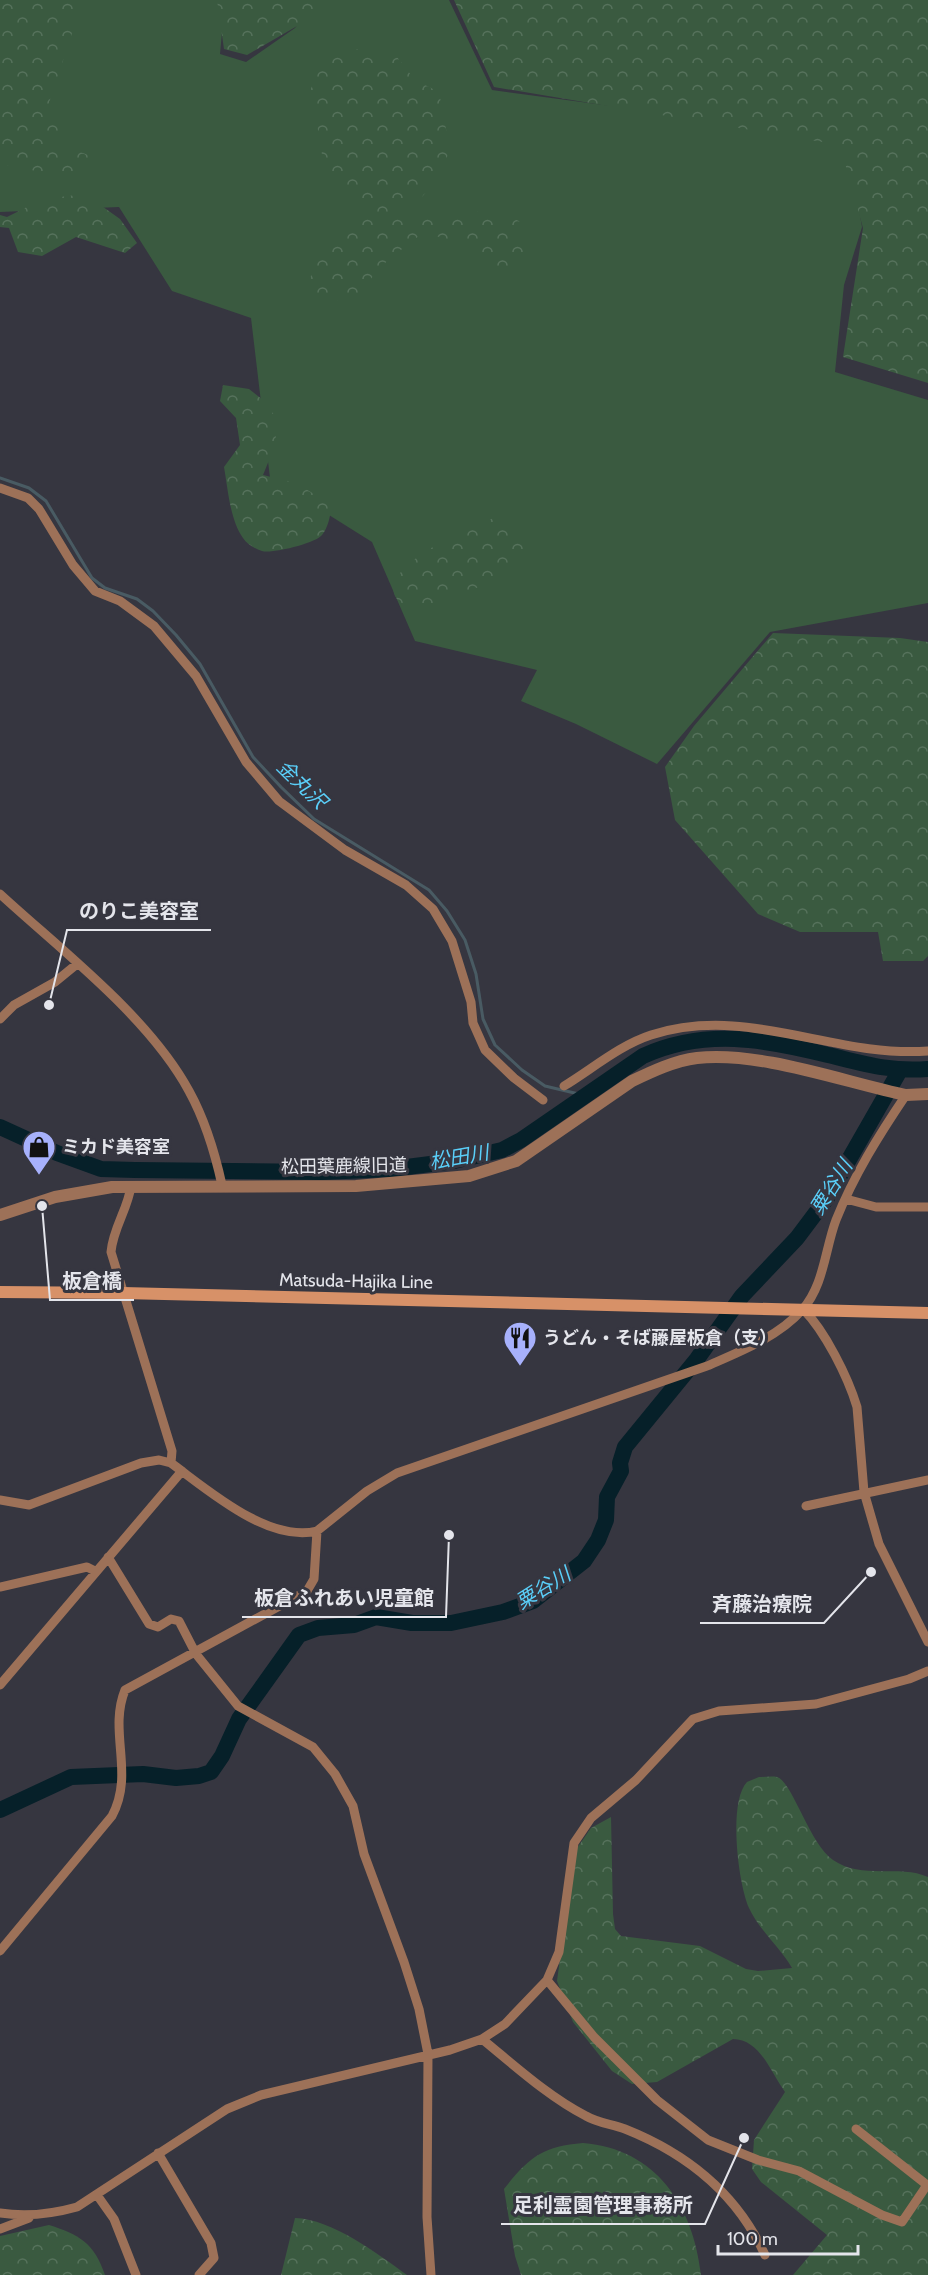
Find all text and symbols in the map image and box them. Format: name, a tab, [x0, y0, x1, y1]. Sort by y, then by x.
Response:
water label: 金丸沢	[272, 755, 334, 816]
callout: のりこ美容室	[67, 892, 211, 930]
text: のりこ美容室	[79, 899, 199, 923]
shop icon: ミカド美容室	[21, 1129, 57, 1176]
place label: ミカド美容室	[62, 1136, 170, 1158]
water label: 松田川	[427, 1140, 493, 1174]
street label: 松田葉鹿線旧道	[281, 1154, 407, 1178]
water label: 粟谷川	[805, 1154, 858, 1219]
callout: 板倉橋	[50, 1262, 134, 1300]
text: 板倉橋	[62, 1269, 122, 1293]
street label: Matsuda-Hajika Line	[279, 1269, 433, 1293]
restaurant icon: うどん・そば藤屋板倉（支）	[502, 1320, 538, 1367]
place label: うどん・そば藤屋板倉（支）	[543, 1327, 777, 1349]
water label: 粟谷川	[511, 1561, 576, 1614]
callout: 板倉ふれあい児童館	[242, 1579, 446, 1617]
callout: 斉藤治療院	[700, 1585, 824, 1623]
text: 板倉ふれあい児童館	[254, 1586, 434, 1610]
text: 斉藤治療院	[712, 1592, 812, 1616]
callout: 足利霊園管理事務所	[501, 2186, 705, 2224]
text: 足利霊園管理事務所	[513, 2193, 693, 2217]
scale bar	[718, 2218, 858, 2256]
text: 100 m	[727, 2228, 778, 2250]

